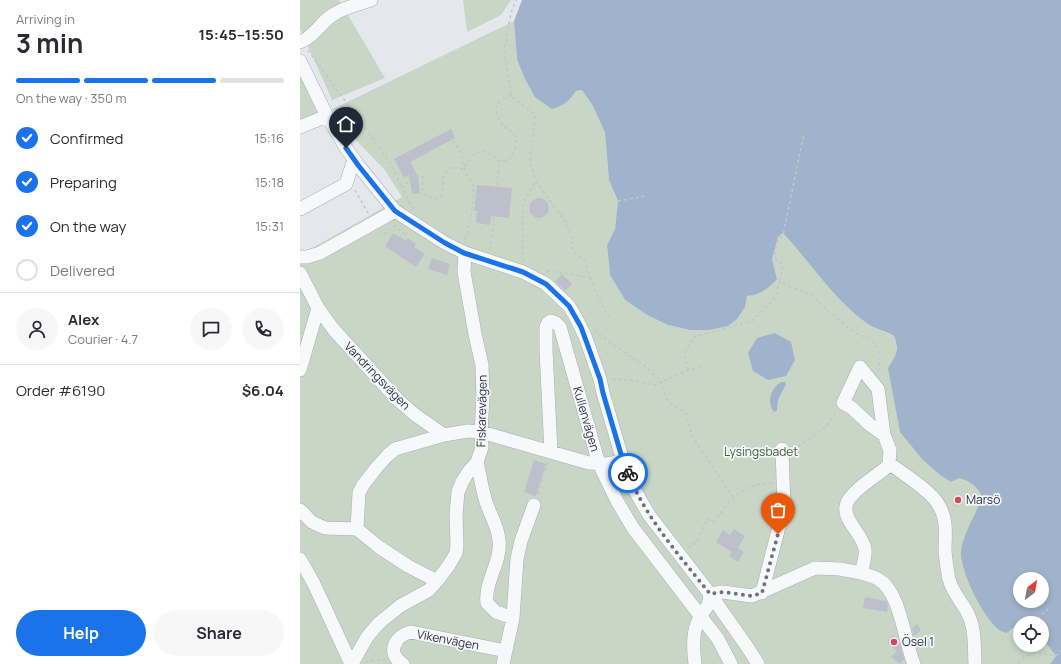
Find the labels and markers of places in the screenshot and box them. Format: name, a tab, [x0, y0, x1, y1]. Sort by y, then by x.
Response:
pin	[329, 107, 363, 148]
place label: Marsö	[966, 491, 1000, 508]
pin	[761, 493, 795, 534]
marker: Marsö	[953, 495, 963, 505]
place label: Ösel 1	[902, 633, 934, 650]
marker: Ösel 1	[889, 637, 899, 647]

